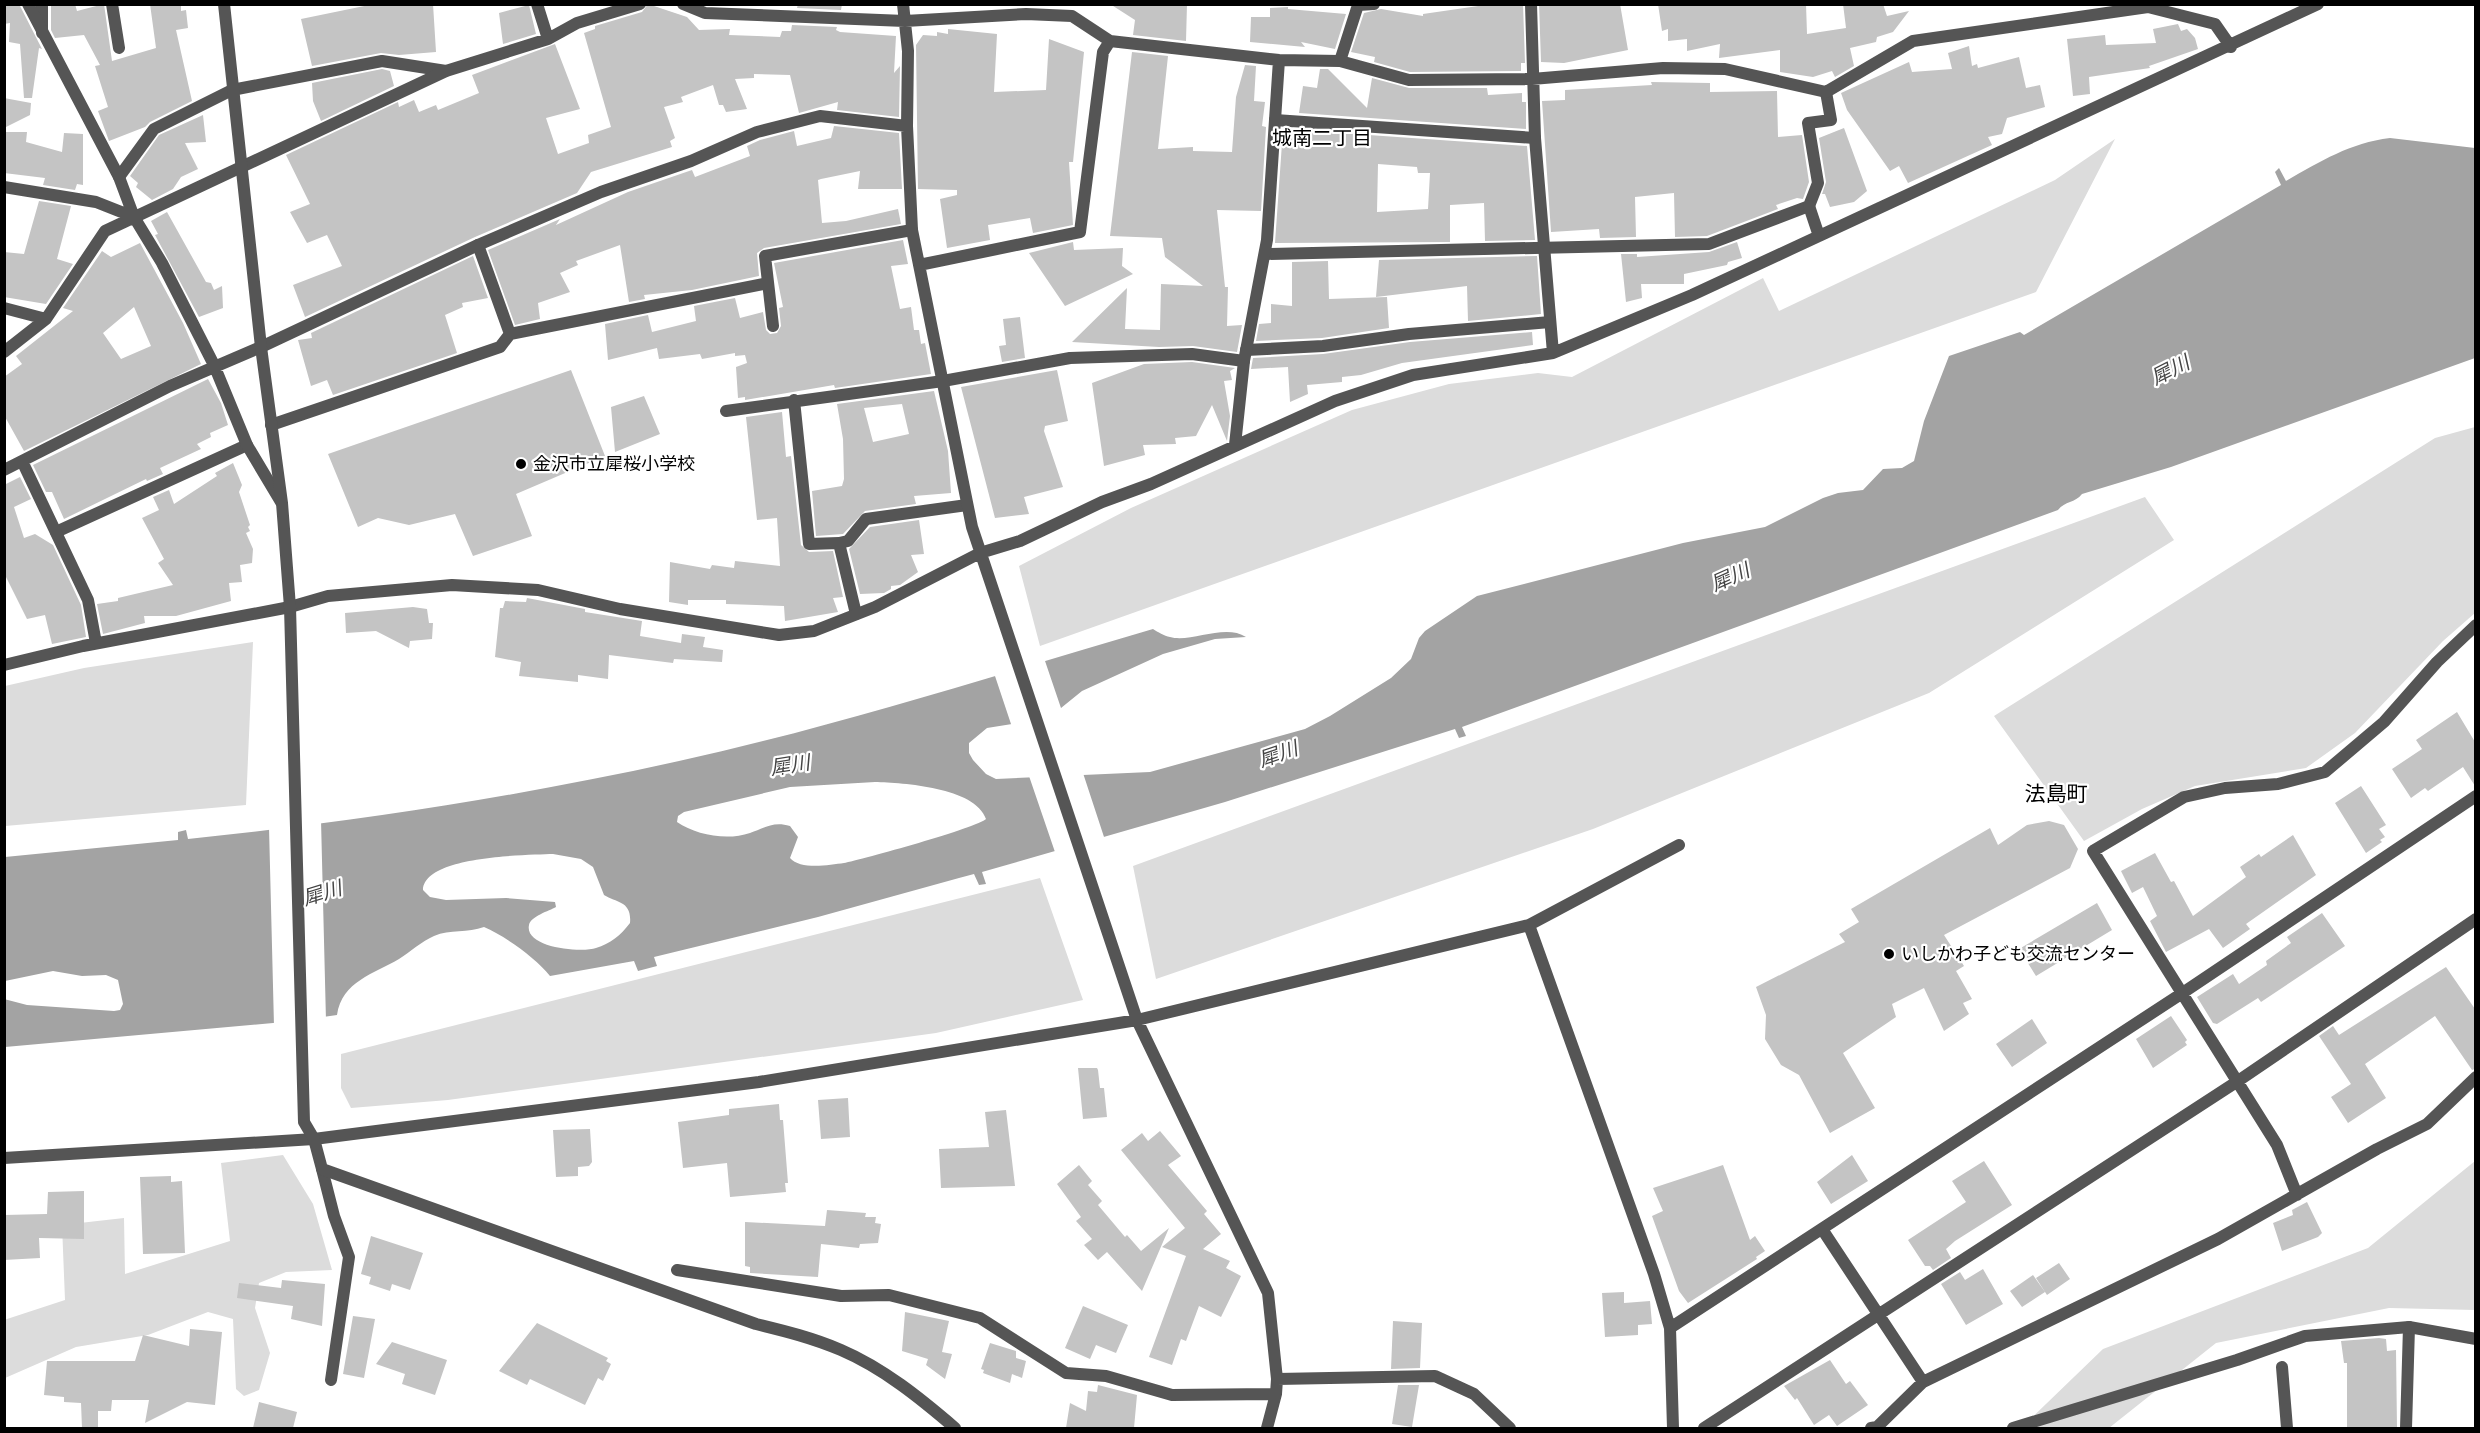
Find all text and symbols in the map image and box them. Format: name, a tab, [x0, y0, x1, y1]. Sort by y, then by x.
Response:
district label: 城南二丁目	[1272, 126, 1372, 150]
water label: 犀川	[2147, 349, 2195, 390]
place label: 金沢市立犀桜小学校	[533, 453, 695, 475]
marker: 金沢市立犀桜小学校	[514, 457, 528, 471]
water label: 犀川	[1707, 557, 1755, 596]
water label: 犀川	[1255, 735, 1303, 772]
water label: 犀川	[768, 750, 814, 780]
district label: 法島町	[2025, 781, 2088, 807]
water label: 犀川	[299, 875, 347, 910]
place label: いしかわ子ども交流センター	[1901, 943, 2135, 965]
marker: いしかわ子ども交流センター	[1882, 947, 1896, 961]

